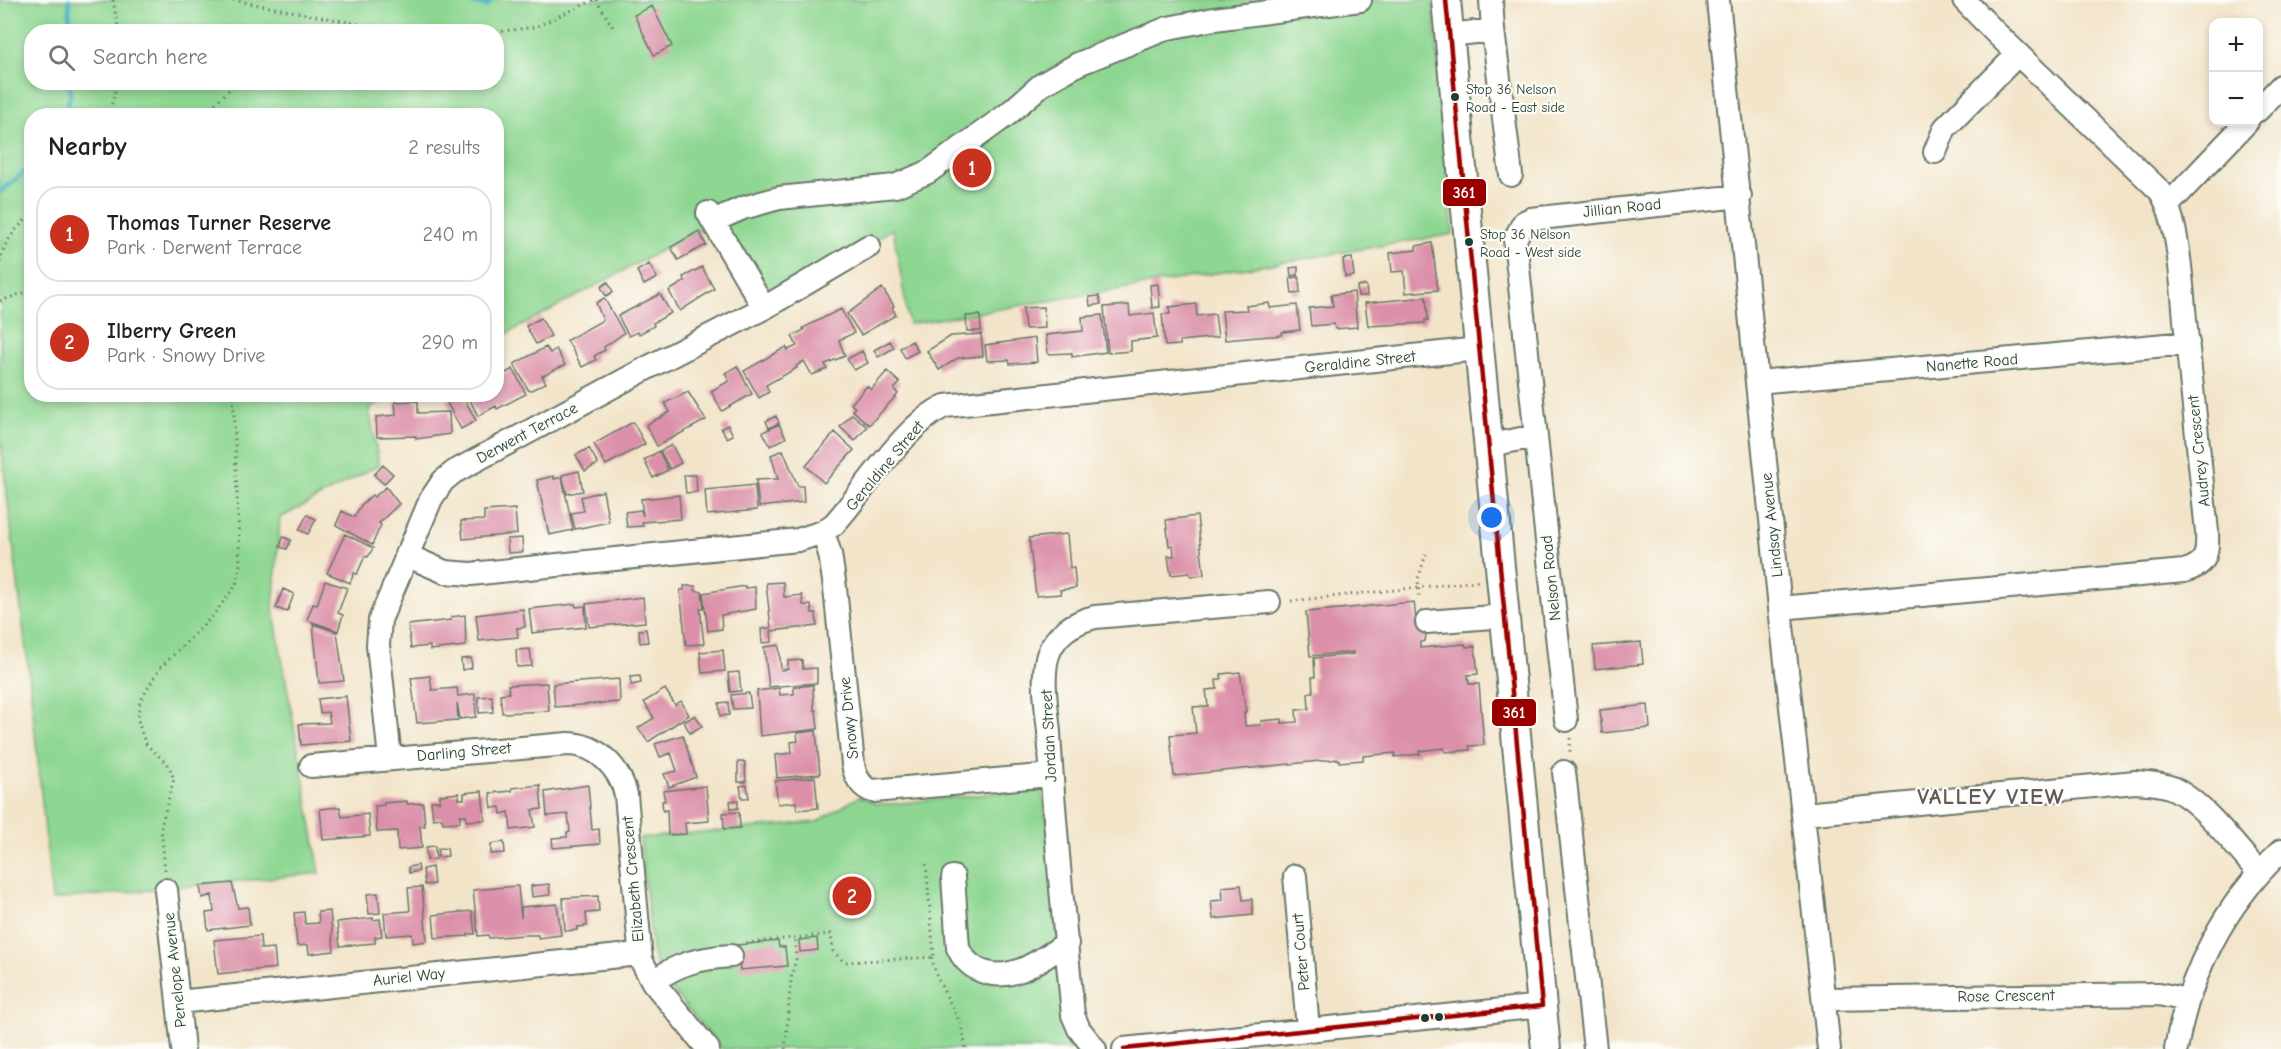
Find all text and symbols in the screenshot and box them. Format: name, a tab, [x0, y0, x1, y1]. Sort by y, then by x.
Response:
map controls	[2209, 18, 2263, 126]
button: +	[2209, 18, 2263, 72]
search box	[24, 24, 504, 90]
icon: search	[45, 41, 78, 74]
text: Search here	[93, 44, 208, 70]
button: −	[2209, 72, 2263, 126]
place label: Stop 36 Nelson Road - East side	[1466, 81, 1565, 116]
marker: Stop 36 Nelson Road - East side	[1449, 91, 1461, 103]
text: Nearby	[48, 132, 127, 162]
text: 2 results	[408, 136, 480, 159]
pin: 1	[952, 146, 992, 190]
line badge: 361	[1442, 178, 1487, 207]
text: 361	[1453, 184, 1475, 202]
street label: Jillian Road	[1582, 195, 1662, 221]
text: Thomas Turner Reserve	[107, 210, 331, 236]
text: 1	[66, 223, 73, 246]
text: 240 m	[423, 223, 478, 246]
place label: Stop 36 Nelson Road - West side	[1480, 226, 1581, 261]
text: Park · Derwent Terrace	[107, 236, 302, 259]
marker: Stop 36 Nelson Road - West side	[1463, 236, 1475, 248]
text: Ilberry Green	[107, 318, 236, 344]
text: 2	[65, 331, 74, 354]
text: 290 m	[422, 331, 478, 354]
text: Park · Snowy Drive	[107, 344, 265, 367]
street label: Geraldine Street	[1304, 347, 1417, 377]
street label: Nanette Road	[1925, 350, 2019, 376]
street label: Audrey Crescent	[2184, 394, 2214, 508]
street label: Derwent Terrace	[473, 399, 581, 467]
street label: Geraldine Street	[842, 417, 928, 515]
street label: Lindsay Avenue	[1758, 472, 1786, 578]
your location	[1477, 503, 1506, 532]
street label: Nelson Road	[1538, 534, 1564, 622]
street label: Snowy Drive	[836, 676, 862, 760]
street label: Jordan Street	[1038, 689, 1060, 783]
line badge: 361	[1491, 698, 1537, 727]
text: 361	[1503, 704, 1525, 722]
street label: Darling Street	[416, 739, 512, 765]
district label: VALLEY VIEW	[1917, 784, 2065, 810]
street label: Elizabeth Crescent	[618, 815, 647, 943]
pin: 2	[832, 874, 872, 918]
street label: Penelope Avenue	[160, 912, 190, 1028]
street label: Peter Court	[1289, 912, 1313, 991]
street label: Auriel Way	[372, 964, 447, 990]
street label: Rose Crescent	[1957, 986, 2055, 1006]
unlabelled marker	[1433, 1011, 1445, 1023]
unlabelled marker	[1419, 1012, 1431, 1024]

